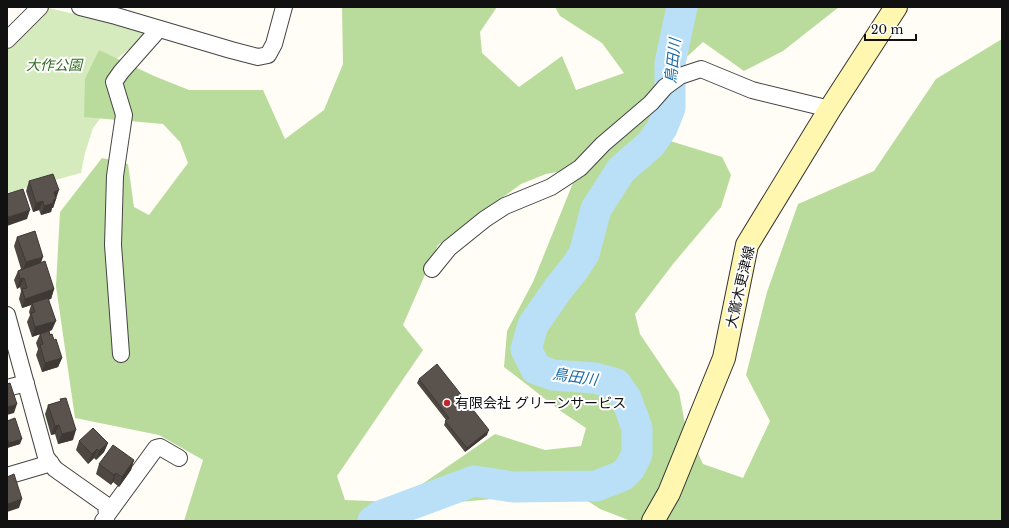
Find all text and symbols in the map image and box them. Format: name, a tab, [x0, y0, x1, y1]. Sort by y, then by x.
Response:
scale bar	[865, 16, 916, 42]
text: 20 m	[871, 22, 903, 37]
water label: 鳥田川	[661, 36, 685, 84]
park label: 大作公園	[26, 56, 84, 74]
street label: 大鷲木更津線	[722, 244, 758, 330]
water label: 鳥田川	[551, 364, 601, 389]
place label: 有限会社 グリーンサービス	[455, 394, 626, 412]
marker: 有限会社 グリーンサービス	[442, 398, 452, 408]

